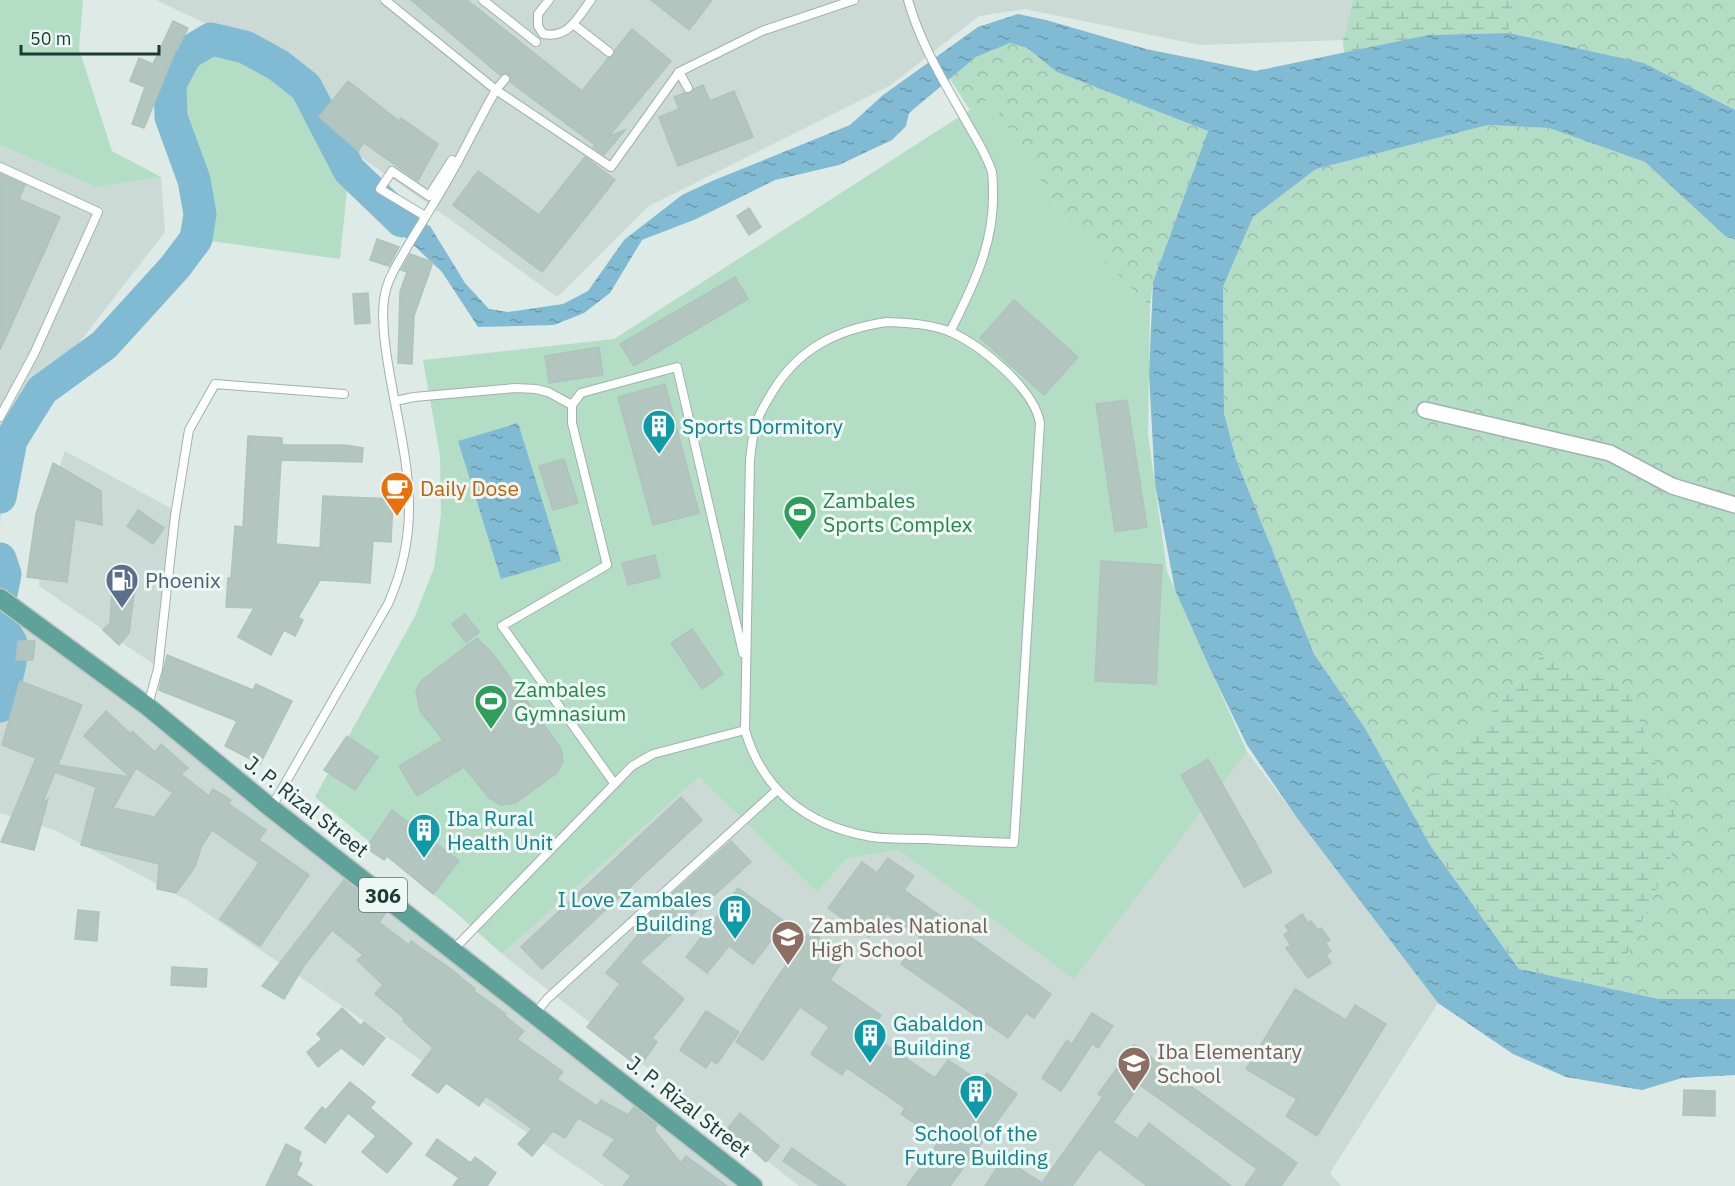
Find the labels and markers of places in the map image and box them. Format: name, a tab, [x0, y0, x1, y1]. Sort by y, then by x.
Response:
building icon: Sports Dormitory	[641, 408, 677, 455]
place label: Sports Dormitory	[682, 412, 844, 440]
cafe icon: Daily Dose	[379, 470, 415, 517]
place label: Daily Dose	[420, 474, 519, 502]
place label: Zambales Sports Complex	[823, 486, 973, 538]
sports icon: Zambales Sports Complex	[782, 494, 818, 541]
fuel station icon: Phoenix	[104, 562, 140, 609]
place label: Phoenix	[145, 566, 221, 594]
place label: Zambales Gymnasium	[514, 675, 626, 727]
sports icon: Zambales Gymnasium	[473, 683, 509, 730]
place label: Iba Rural Health Unit	[447, 804, 553, 856]
building icon: Iba Rural Health Unit	[406, 812, 442, 859]
place label: I Love Zambales Building	[558, 885, 712, 937]
building icon: I Love Zambales Building	[717, 893, 753, 940]
place label: Zambales National High School	[811, 911, 988, 963]
school or university icon: Zambales National High School	[770, 919, 806, 966]
place label: Gabaldon Building	[893, 1009, 984, 1061]
building icon: Gabaldon Building	[852, 1017, 888, 1064]
place label: Iba Elementary School	[1157, 1037, 1303, 1089]
school or university icon: Iba Elementary School	[1116, 1045, 1152, 1092]
building icon: School of the Future Building	[958, 1073, 994, 1120]
place label: School of the Future Building	[904, 1119, 1048, 1171]

